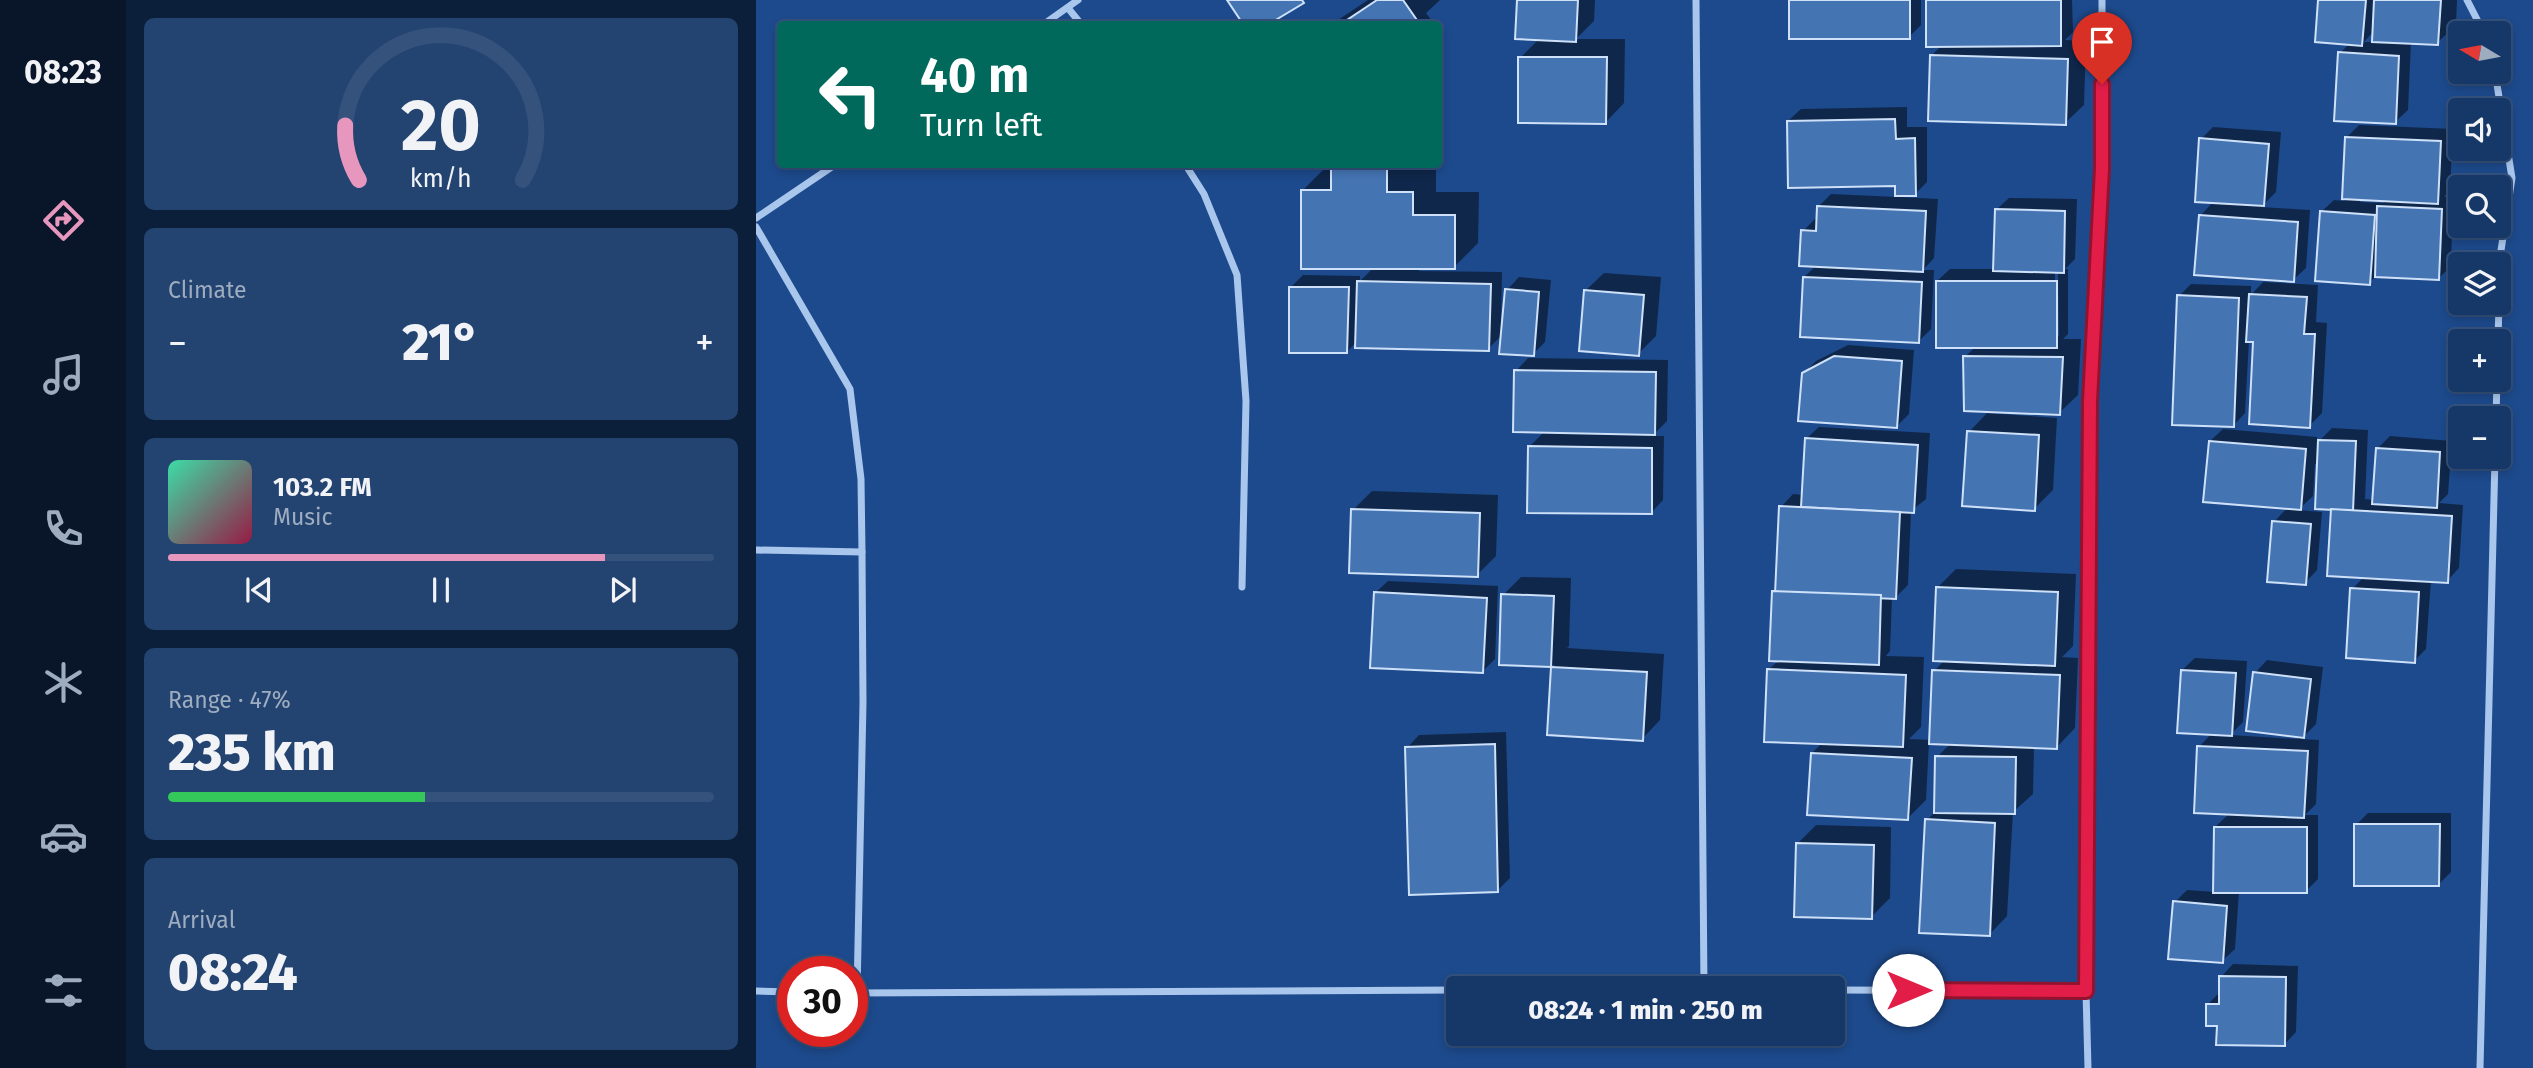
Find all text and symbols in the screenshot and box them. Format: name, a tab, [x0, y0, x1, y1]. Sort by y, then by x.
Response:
pin	[2072, 12.0, 2132, 84]
north arrow	[2448, 21, 2511, 84]
map controls	[2448, 21, 2511, 469]
icon: arrive	[2083, 23, 2121, 61]
text: 40 m	[920, 46, 1029, 105]
icon: left	[805, 49, 896, 140]
text: 08:23	[24, 53, 102, 91]
text: 20	[401, 82, 481, 169]
button: sound	[2448, 98, 2511, 161]
text: Turn left	[920, 106, 1042, 144]
text: km/h	[410, 164, 472, 194]
button: search	[2448, 175, 2511, 238]
icon: directions	[39, 196, 88, 245]
button: layers	[2448, 252, 2511, 315]
text: Climate	[168, 276, 247, 304]
text: 21°	[402, 311, 480, 374]
text: −	[168, 320, 187, 366]
text: +	[695, 320, 714, 366]
button: +	[2448, 329, 2511, 392]
icon: music	[39, 350, 88, 399]
button: −	[2448, 406, 2511, 469]
text: 103.2 FM	[273, 472, 372, 503]
text: Music	[273, 503, 333, 531]
icon: phone	[39, 504, 88, 553]
icon: previous	[240, 571, 278, 609]
icon: pause	[422, 571, 460, 609]
icon: next	[604, 571, 642, 609]
icon: climate	[39, 658, 88, 707]
text: Range · 47%	[168, 686, 291, 714]
text: 235 km	[168, 721, 336, 784]
icon: car	[39, 812, 88, 861]
text: Arrival	[168, 906, 235, 934]
text: 08:24	[168, 941, 298, 1004]
position arrow	[1871, 953, 1945, 1027]
speed limit sign: 30	[777, 956, 868, 1047]
icon: filters	[39, 966, 88, 1015]
text: 08:24 · 1 min · 250 m	[1528, 995, 1763, 1026]

